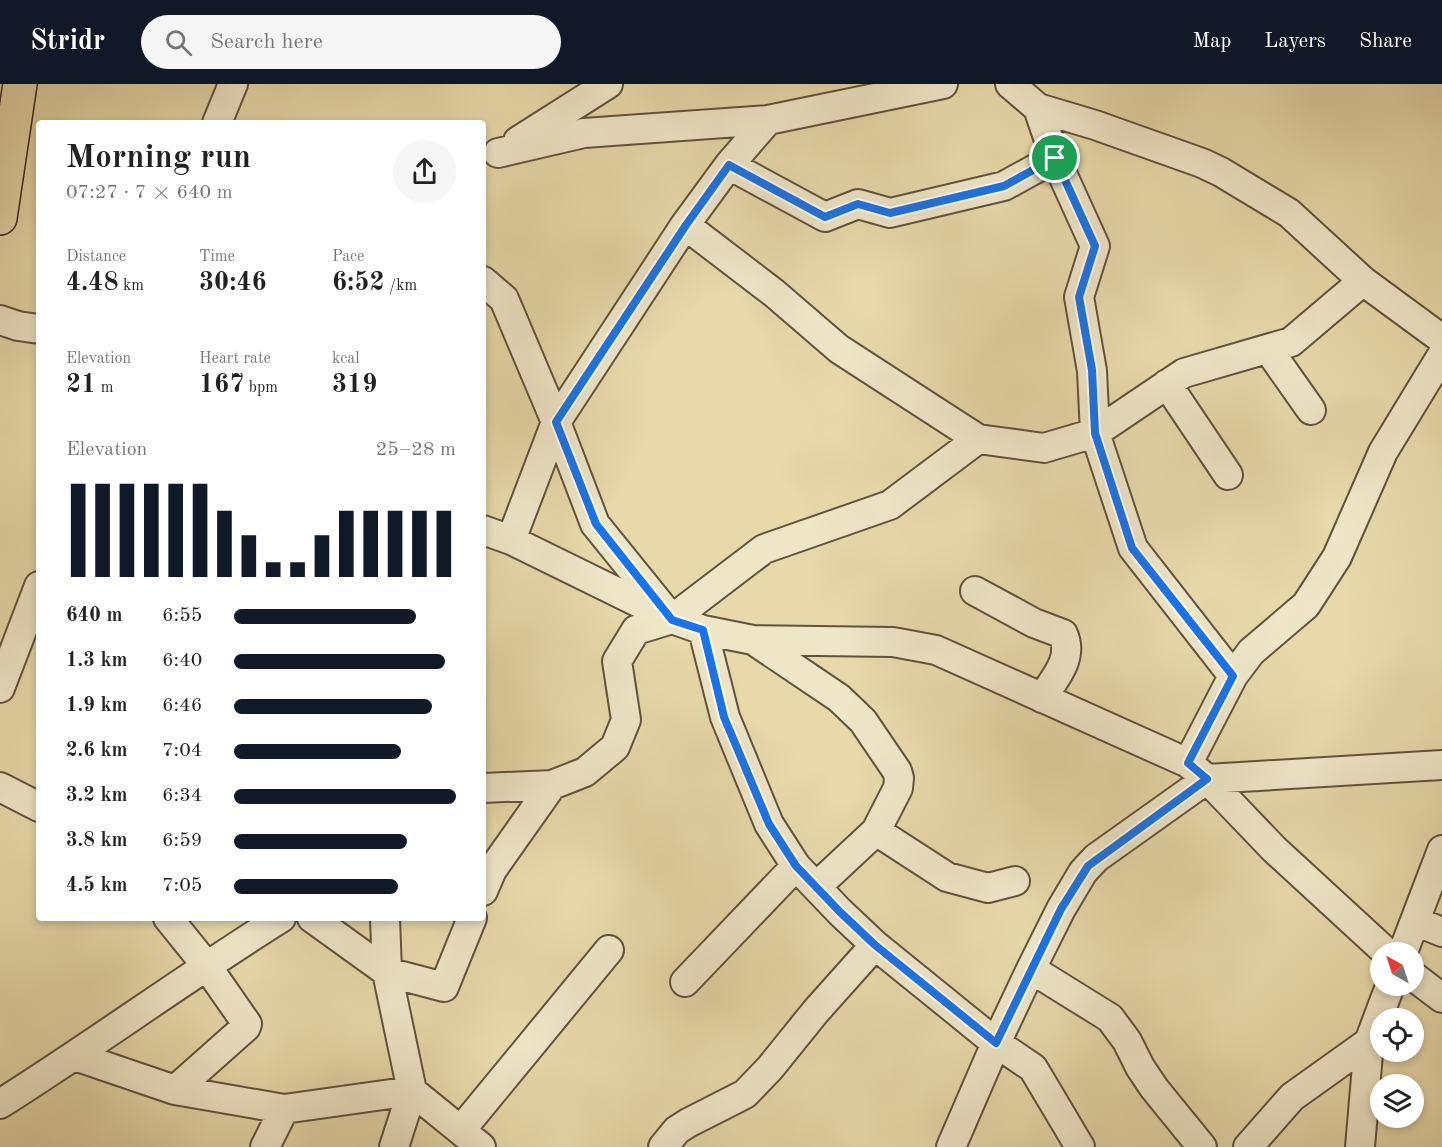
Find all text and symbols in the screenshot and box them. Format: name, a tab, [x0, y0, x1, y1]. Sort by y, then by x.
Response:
search box	[141, 15, 561, 69]
icon: search	[162, 26, 195, 59]
text: Stridr	[30, 28, 105, 56]
text: Search here	[210, 31, 323, 53]
text: Map	[1192, 31, 1231, 52]
text: Layers	[1264, 31, 1326, 52]
text: Share	[1359, 31, 1412, 52]
pin	[1029, 132, 1080, 183]
button: share	[393, 140, 456, 203]
icon: arrive	[1038, 141, 1071, 174]
text: Morning run	[66, 142, 251, 175]
text: 07:27 · 7 × 640 m	[66, 183, 233, 203]
text: Distance	[66, 249, 126, 265]
text: Time	[199, 249, 235, 265]
text: Pace	[332, 249, 364, 265]
text: 4.48	[66, 270, 119, 296]
text: 30:46	[199, 270, 267, 296]
text: 6:52	[332, 270, 385, 296]
text: km	[119, 278, 144, 294]
text: /km	[385, 278, 417, 294]
text: Elevation	[66, 351, 131, 367]
text: Heart rate	[199, 351, 271, 367]
text: kcal	[332, 351, 360, 367]
text: 21	[66, 372, 96, 398]
text: 167	[199, 372, 244, 398]
text: 319	[332, 372, 377, 398]
text: m	[96, 380, 113, 396]
text: bpm	[244, 380, 278, 396]
text: Elevation	[66, 440, 147, 460]
text: 25–28 m	[376, 440, 456, 460]
text: 640 m	[66, 606, 122, 626]
text: 6:55	[162, 606, 202, 626]
text: 1.3 km	[66, 651, 128, 671]
text: 6:40	[162, 651, 202, 671]
text: 1.9 km	[66, 696, 128, 716]
text: 6:46	[162, 696, 202, 716]
text: 2.6 km	[66, 741, 128, 761]
text: 7:04	[162, 741, 202, 761]
text: 3.2 km	[66, 786, 128, 806]
text: 6:34	[162, 786, 202, 806]
text: 3.8 km	[66, 831, 128, 851]
text: 6:59	[162, 831, 202, 851]
text: 4.5 km	[66, 876, 128, 896]
text: 7:05	[162, 876, 202, 896]
north arrow	[1370, 942, 1424, 996]
map controls	[1370, 942, 1424, 1128]
button: locate	[1370, 1008, 1424, 1062]
button: layers	[1370, 1074, 1424, 1128]

